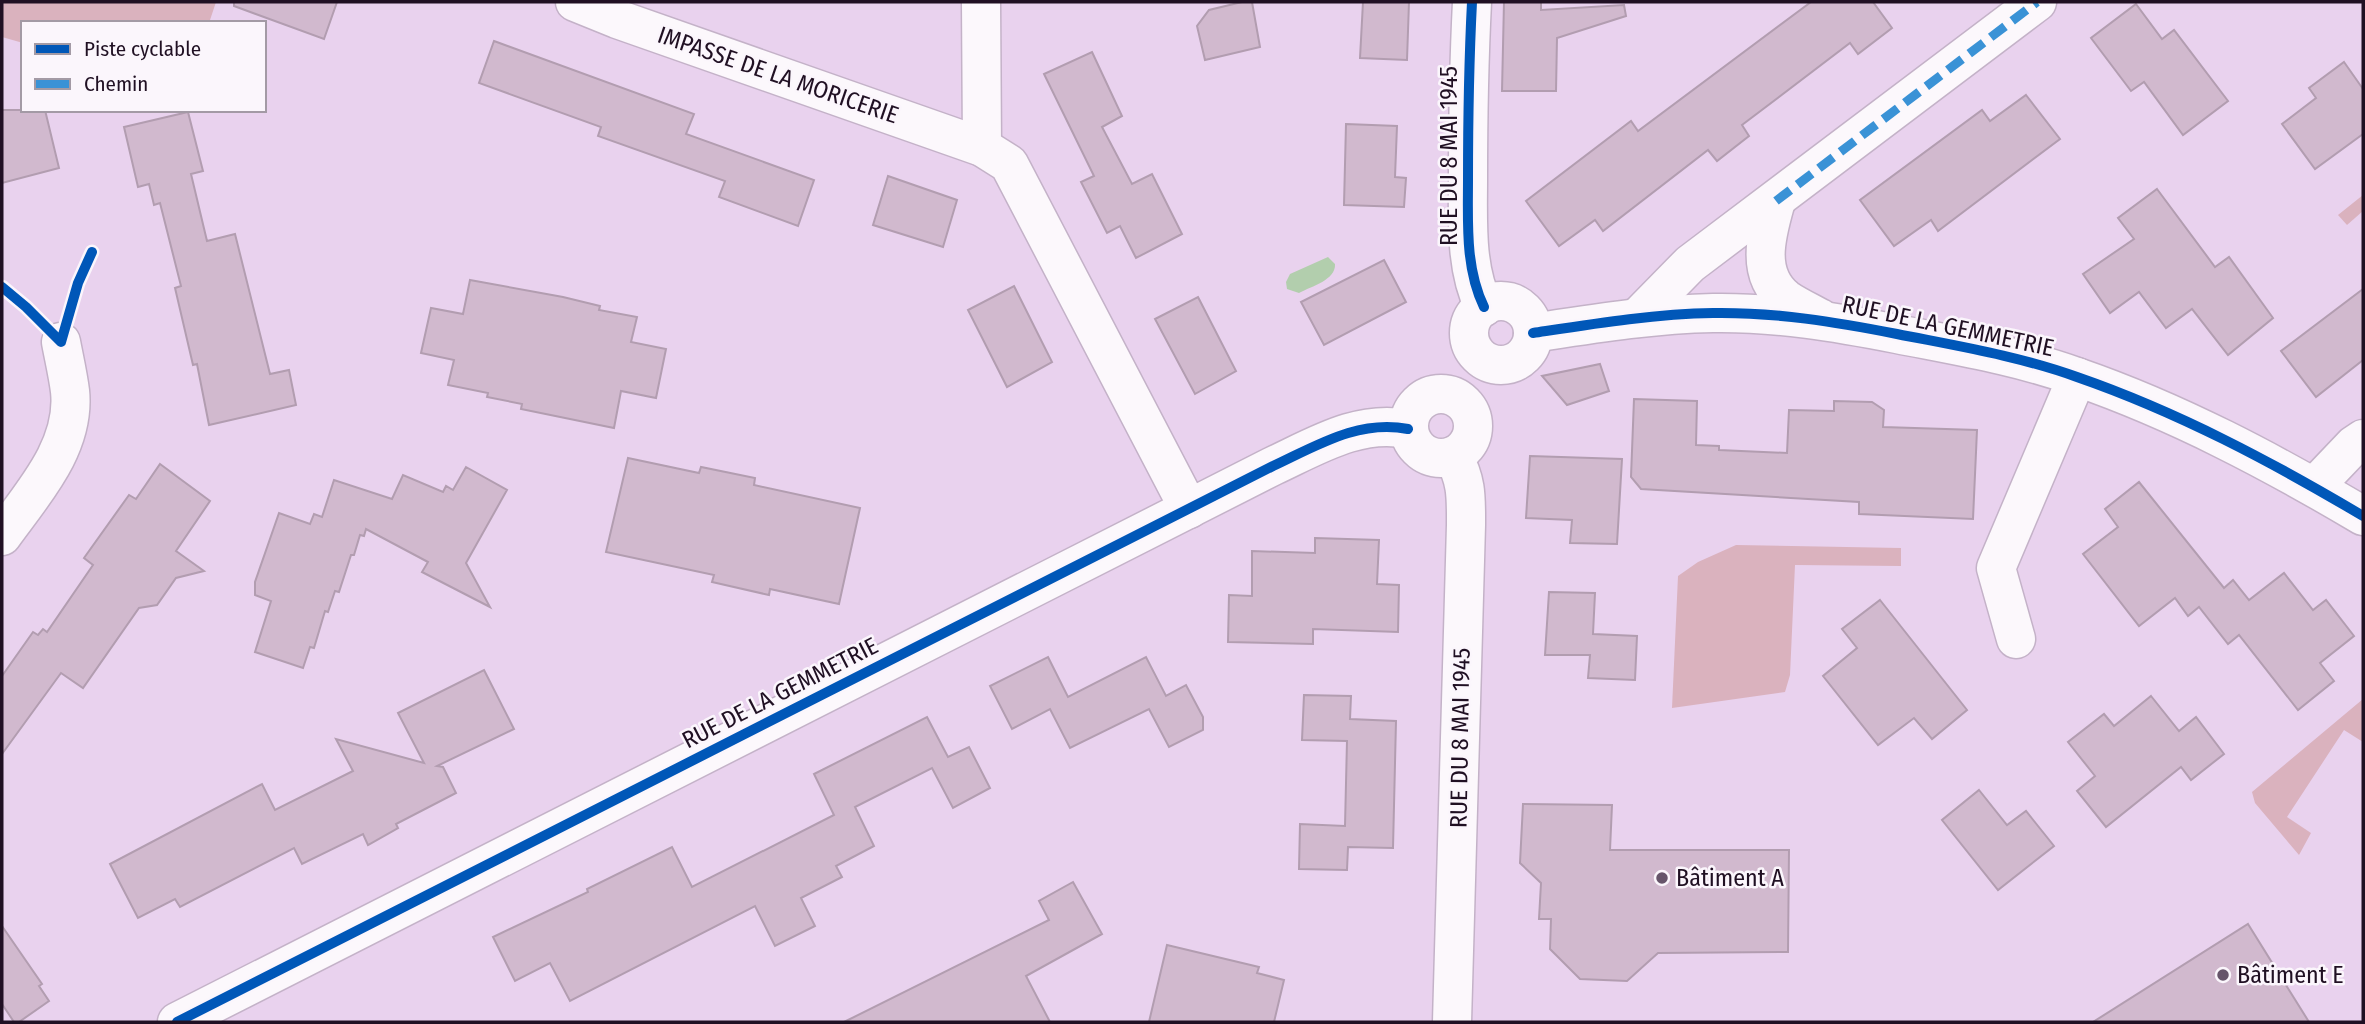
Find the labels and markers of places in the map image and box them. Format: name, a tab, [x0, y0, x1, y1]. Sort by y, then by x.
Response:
place label: Bâtiment A	[1676, 864, 1784, 892]
marker: Bâtiment A	[1654, 870, 1670, 886]
place label: Bâtiment E	[2237, 961, 2344, 989]
marker: Bâtiment E	[2215, 967, 2231, 983]

